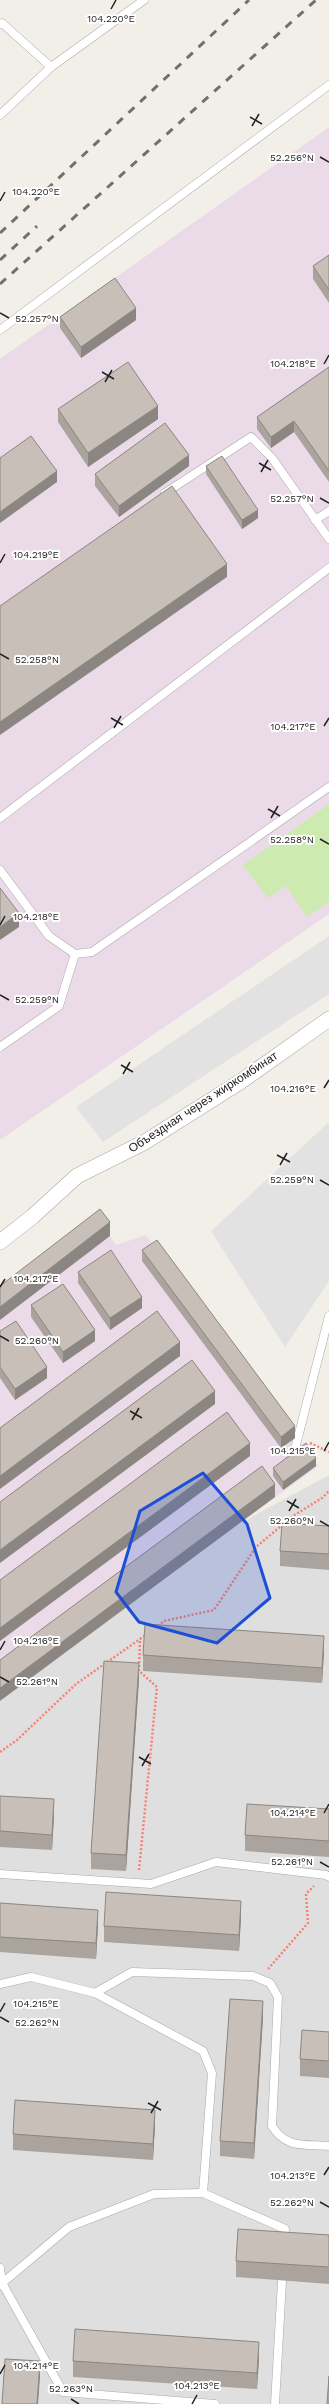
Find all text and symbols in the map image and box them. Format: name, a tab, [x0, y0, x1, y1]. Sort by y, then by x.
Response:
text: 104.220°E	[87, 13, 135, 24]
text: 52.256°N	[270, 152, 314, 163]
text: 104.220°E	[12, 186, 60, 197]
text: 52.257°N	[15, 313, 59, 324]
text: 104.218°E	[270, 358, 316, 369]
text: 52.257°N	[270, 493, 314, 504]
text: 104.219°E	[13, 549, 59, 560]
text: 52.258°N	[15, 654, 59, 665]
text: 104.217°E	[270, 721, 316, 732]
text: 52.258°N	[270, 834, 314, 845]
text: 104.218°E	[13, 911, 59, 922]
text: 52.259°N	[15, 994, 59, 1005]
street label: Объездная через жиркомбинат	[126, 1048, 281, 1156]
text: 104.216°E	[270, 1083, 316, 1094]
text: 52.259°N	[270, 1174, 314, 1185]
text: 104.217°E	[13, 1273, 59, 1284]
text: 52.260°N	[15, 1335, 59, 1346]
text: 104.215°E	[270, 1445, 316, 1456]
text: 52.260°N	[270, 1515, 314, 1526]
text: 104.216°E	[13, 1635, 59, 1646]
text: 52.261°N	[16, 1676, 58, 1687]
text: 104.214°E	[270, 1807, 316, 1818]
text: 52.261°N	[271, 1856, 313, 1867]
text: 104.215°E	[13, 1998, 59, 2009]
text: 52.262°N	[15, 2017, 59, 2028]
text: 104.213°E	[270, 2170, 316, 2181]
text: 52.262°N	[270, 2197, 314, 2208]
text: 104.214°E	[13, 2360, 59, 2371]
text: 104.213°E	[174, 2380, 220, 2391]
text: 52.263°N	[49, 2383, 93, 2394]

